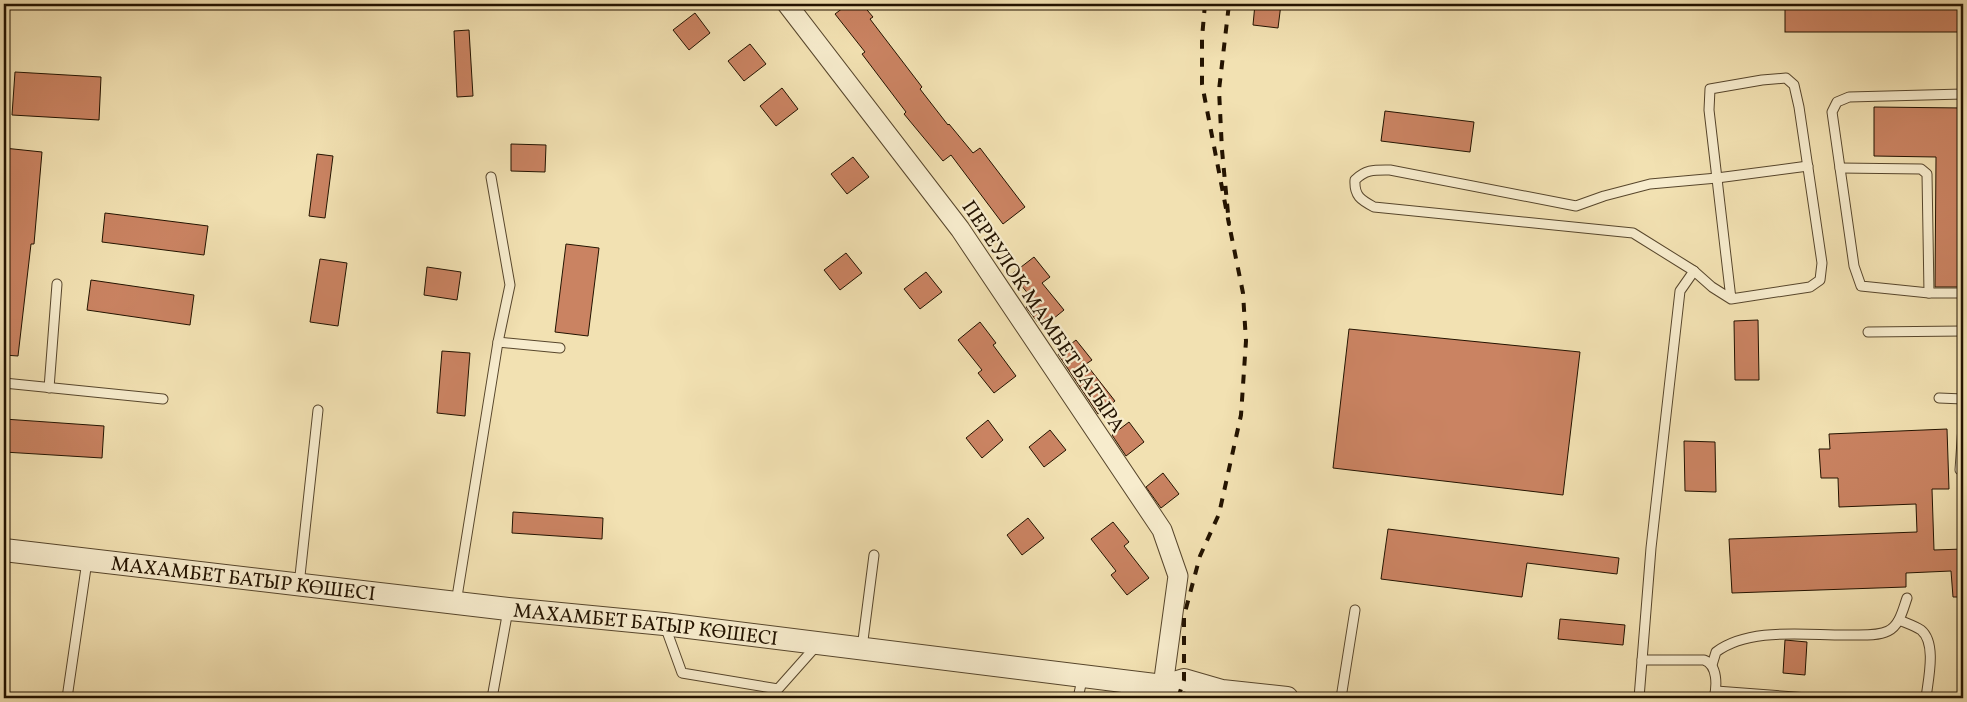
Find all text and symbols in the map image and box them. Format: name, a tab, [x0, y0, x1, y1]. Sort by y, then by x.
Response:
street label: ПЕРЕУЛОК МАМБЕТ БАТЫРА	[954, 195, 1131, 439]
street label: МАХАМБЕТ БАТЫР КӨШЕСІ	[109, 551, 377, 609]
street label: МАХАМБЕТ БАТЫР КӨШЕСІ	[512, 598, 779, 654]

